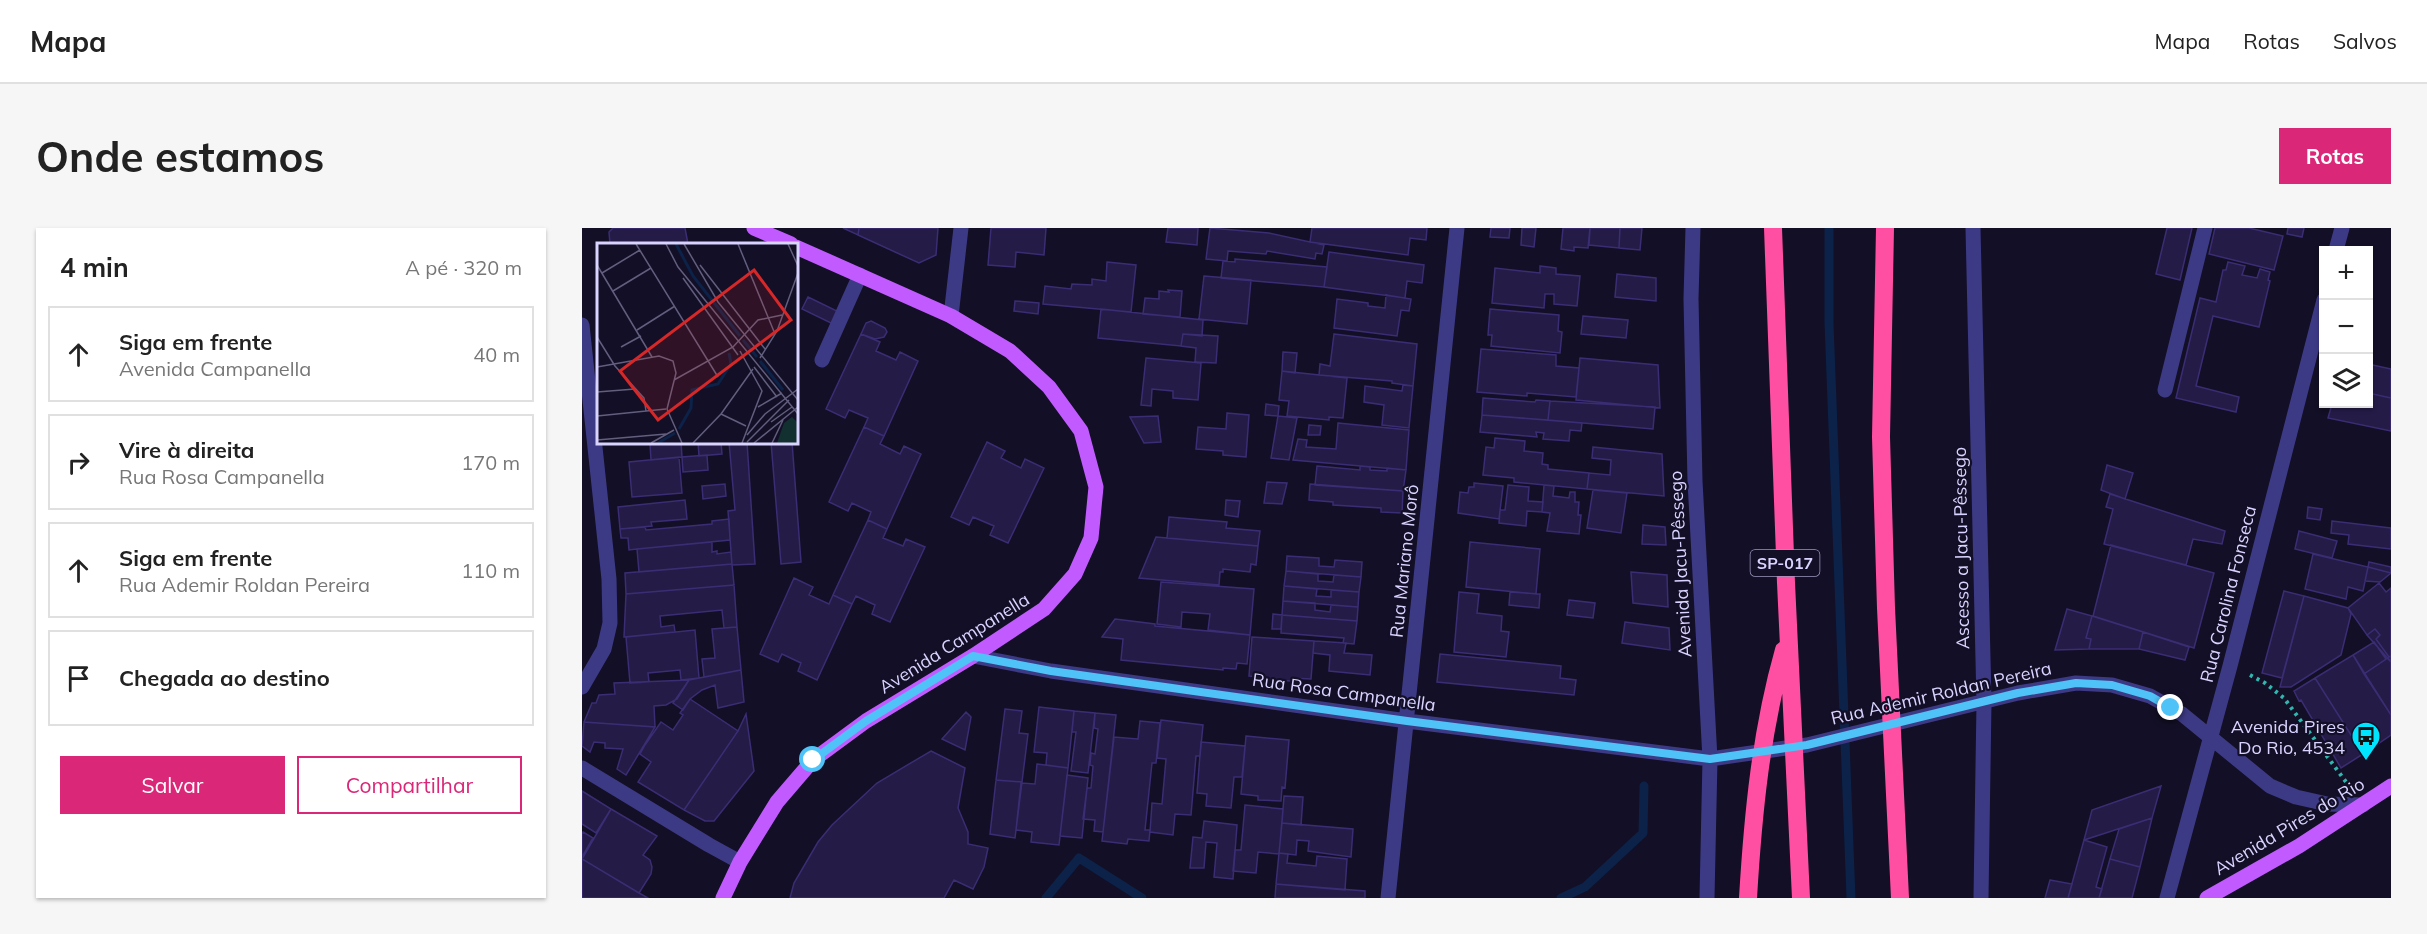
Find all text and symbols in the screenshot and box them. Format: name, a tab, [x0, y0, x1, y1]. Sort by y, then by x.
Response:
text: Mapa	[30, 24, 106, 59]
text: Mapa	[2155, 28, 2210, 54]
text: Rotas	[2243, 28, 2300, 54]
text: Salvos	[2333, 28, 2397, 54]
button: Rotas	[2279, 128, 2391, 184]
text: Onde estamos	[36, 130, 324, 183]
inset map	[597, 243, 798, 444]
map controls	[2319, 246, 2373, 408]
button: +	[2319, 246, 2373, 300]
text: 4 min	[60, 251, 129, 284]
text: A pé · 320 m	[405, 255, 522, 280]
button: −	[2319, 300, 2373, 354]
text: Siga em frente	[119, 328, 272, 356]
icon: ahead	[62, 338, 95, 371]
text: 40 m	[473, 342, 520, 367]
button: layers	[2319, 354, 2373, 408]
text: Avenida Campanella	[119, 356, 311, 381]
text: Vire à direita	[119, 436, 254, 464]
icon: right	[62, 446, 95, 479]
street label: Ascesso a Jacu-Pêssego	[1948, 447, 1974, 649]
text: 170 m	[461, 450, 520, 475]
text: Rua Rosa Campanella	[119, 464, 325, 489]
street label: Avenida Jacu-Pêssego	[1664, 470, 1696, 658]
street label: Rua Mariano Morô	[1385, 483, 1423, 639]
street label: Rua Carolina Fonseca	[2195, 503, 2261, 685]
text: Siga em frente	[119, 544, 272, 572]
road number: SP-017	[1750, 550, 1820, 576]
icon: ahead	[62, 554, 95, 587]
text: 110 m	[461, 558, 520, 583]
text: Rua Ademir Roldan Pereira	[119, 572, 370, 597]
street label: Avenida Campanella	[875, 587, 1033, 699]
street label: Rua Ademir Roldan Pereira	[1828, 656, 2054, 730]
icon: arrive	[62, 662, 95, 695]
text: Chegada ao destino	[119, 664, 330, 692]
street label: Rua Rosa Campanella	[1251, 668, 1437, 716]
route end	[2157, 694, 2183, 720]
place label: Avenida Pires Do Rio, 4534	[2231, 715, 2345, 759]
bus stop icon: Avenida Pires Do Rio, 4534	[2350, 720, 2382, 762]
route start	[799, 746, 825, 772]
button: Salvar	[60, 756, 285, 814]
button: Compartilhar	[297, 756, 522, 814]
street label: Avenida Pires do Rio	[2209, 772, 2369, 880]

